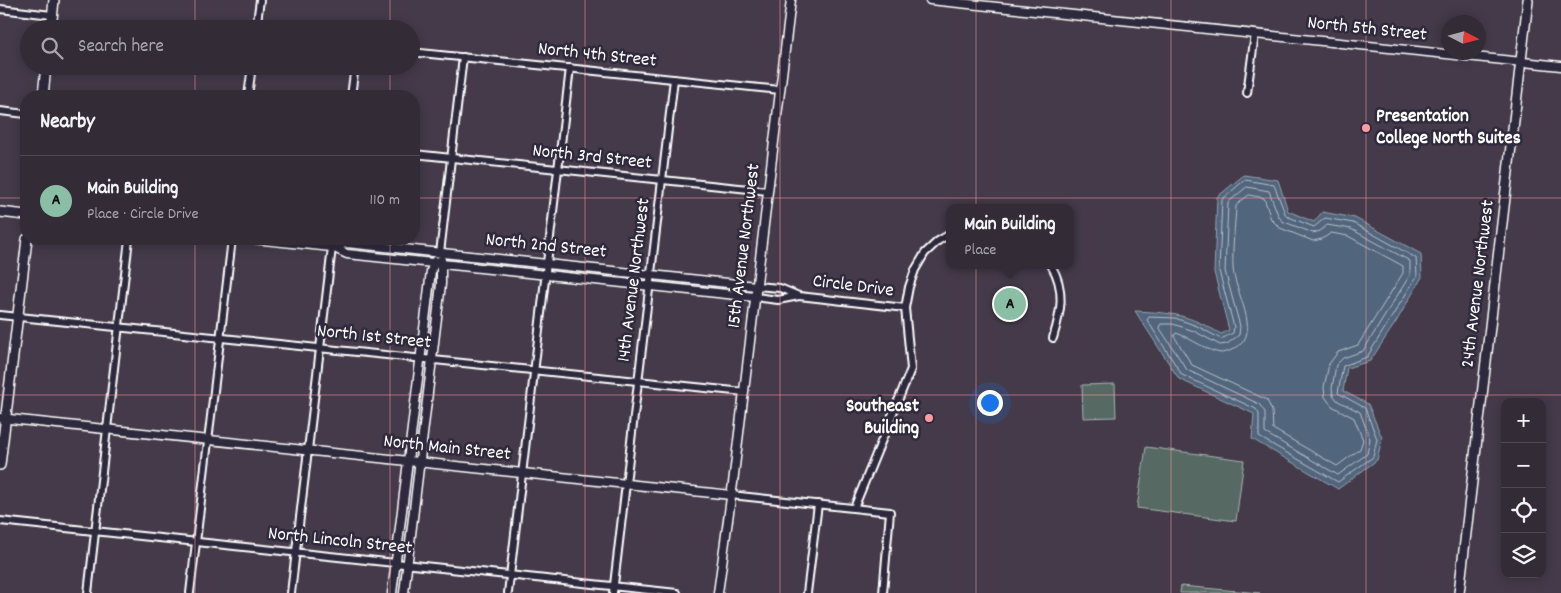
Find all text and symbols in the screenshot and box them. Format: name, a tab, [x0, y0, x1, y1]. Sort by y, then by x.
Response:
street label: North 5th Street	[1306, 10, 1428, 50]
north arrow	[1441, 15, 1486, 60]
search box	[20, 20, 420, 75]
icon: search	[38, 34, 66, 62]
text: Search here	[78, 34, 164, 61]
street label: North 4th Street	[536, 36, 658, 76]
place label: Presentation College North Suites	[1376, 104, 1521, 153]
text: Nearby	[40, 108, 95, 138]
marker: Presentation College North Suites	[1360, 122, 1372, 134]
street label: North 3rd Street	[531, 138, 653, 178]
street label: 15th Avenue Northwest	[722, 162, 768, 330]
text: Main Building	[87, 176, 178, 203]
text: A	[52, 189, 60, 212]
text: 110 m	[370, 189, 400, 212]
street label: 14th Avenue Northwest	[612, 197, 658, 363]
street label: 24th Avenue Northwest	[1455, 199, 1503, 369]
text: Place · Circle Drive	[87, 203, 199, 226]
popup	[946, 204, 1074, 269]
text: Main Building	[964, 212, 1056, 239]
street label: North 2nd Street	[484, 227, 608, 267]
text: Place	[964, 239, 996, 262]
street label: Circle Drive	[811, 269, 895, 305]
pin: A	[994, 285, 1026, 323]
street label: North 1st Street	[316, 319, 432, 357]
your location	[977, 390, 1003, 416]
place label: Southeast Building	[846, 394, 919, 443]
map controls	[1501, 398, 1546, 578]
button: +	[1501, 398, 1546, 443]
marker: Southeast Building	[923, 412, 935, 424]
street label: North Main Street	[382, 429, 512, 469]
button: −	[1501, 443, 1546, 488]
button: locate	[1501, 488, 1546, 533]
street label: North Lincoln Street	[267, 521, 413, 563]
button: layers	[1501, 533, 1546, 578]

